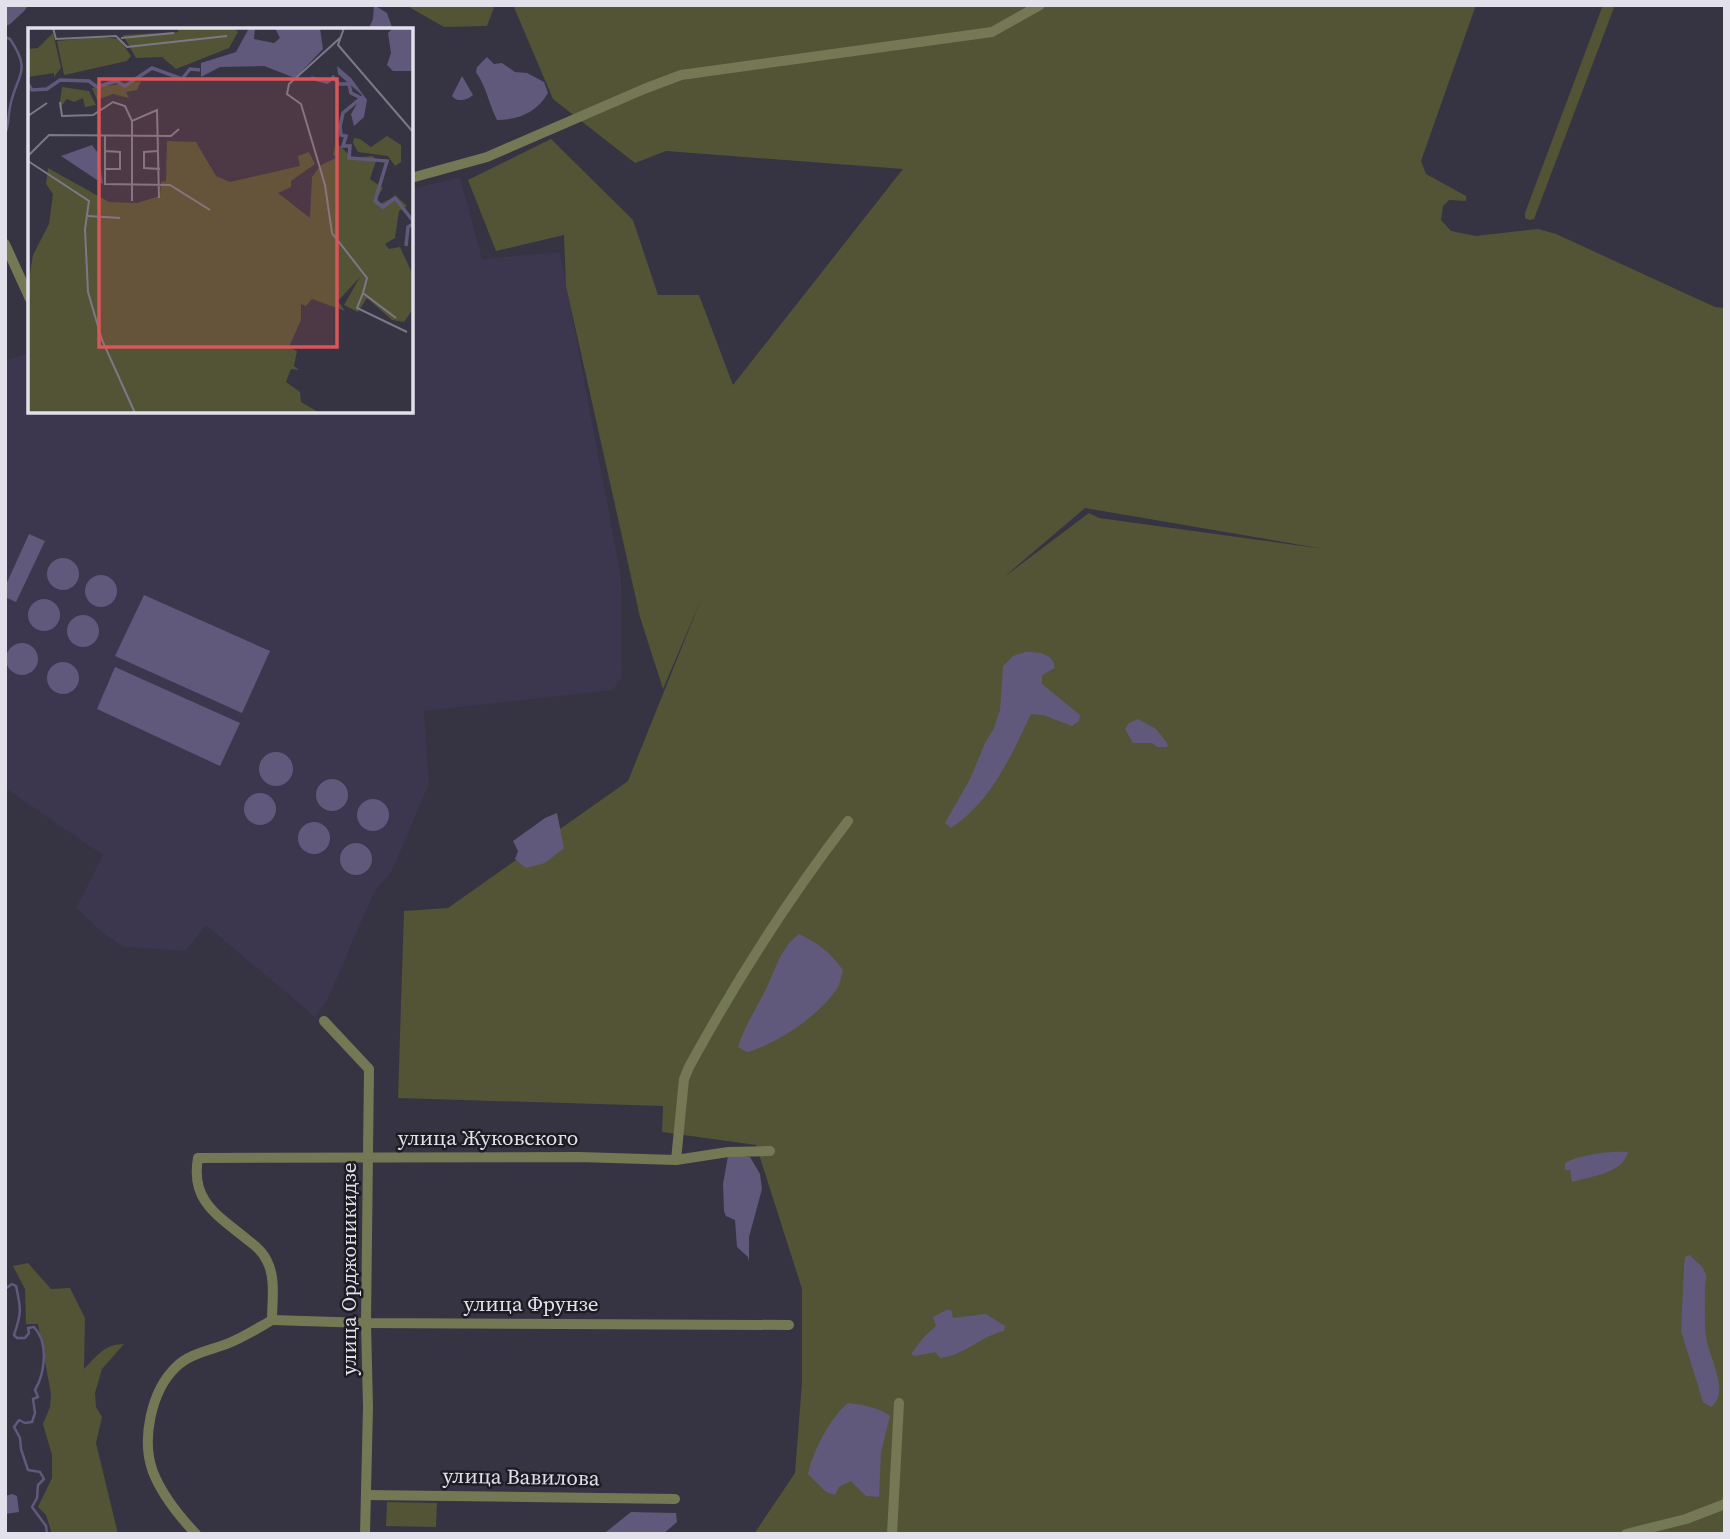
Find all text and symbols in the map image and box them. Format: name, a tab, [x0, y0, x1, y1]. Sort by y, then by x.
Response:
inset map	[28, 28, 413, 413]
street label: улица Жуковского	[398, 1123, 578, 1152]
street label: улица Орджоникидзе	[334, 1162, 363, 1376]
street label: улица Фрунзе	[464, 1289, 598, 1318]
street label: улица Вавилова	[442, 1461, 600, 1492]

